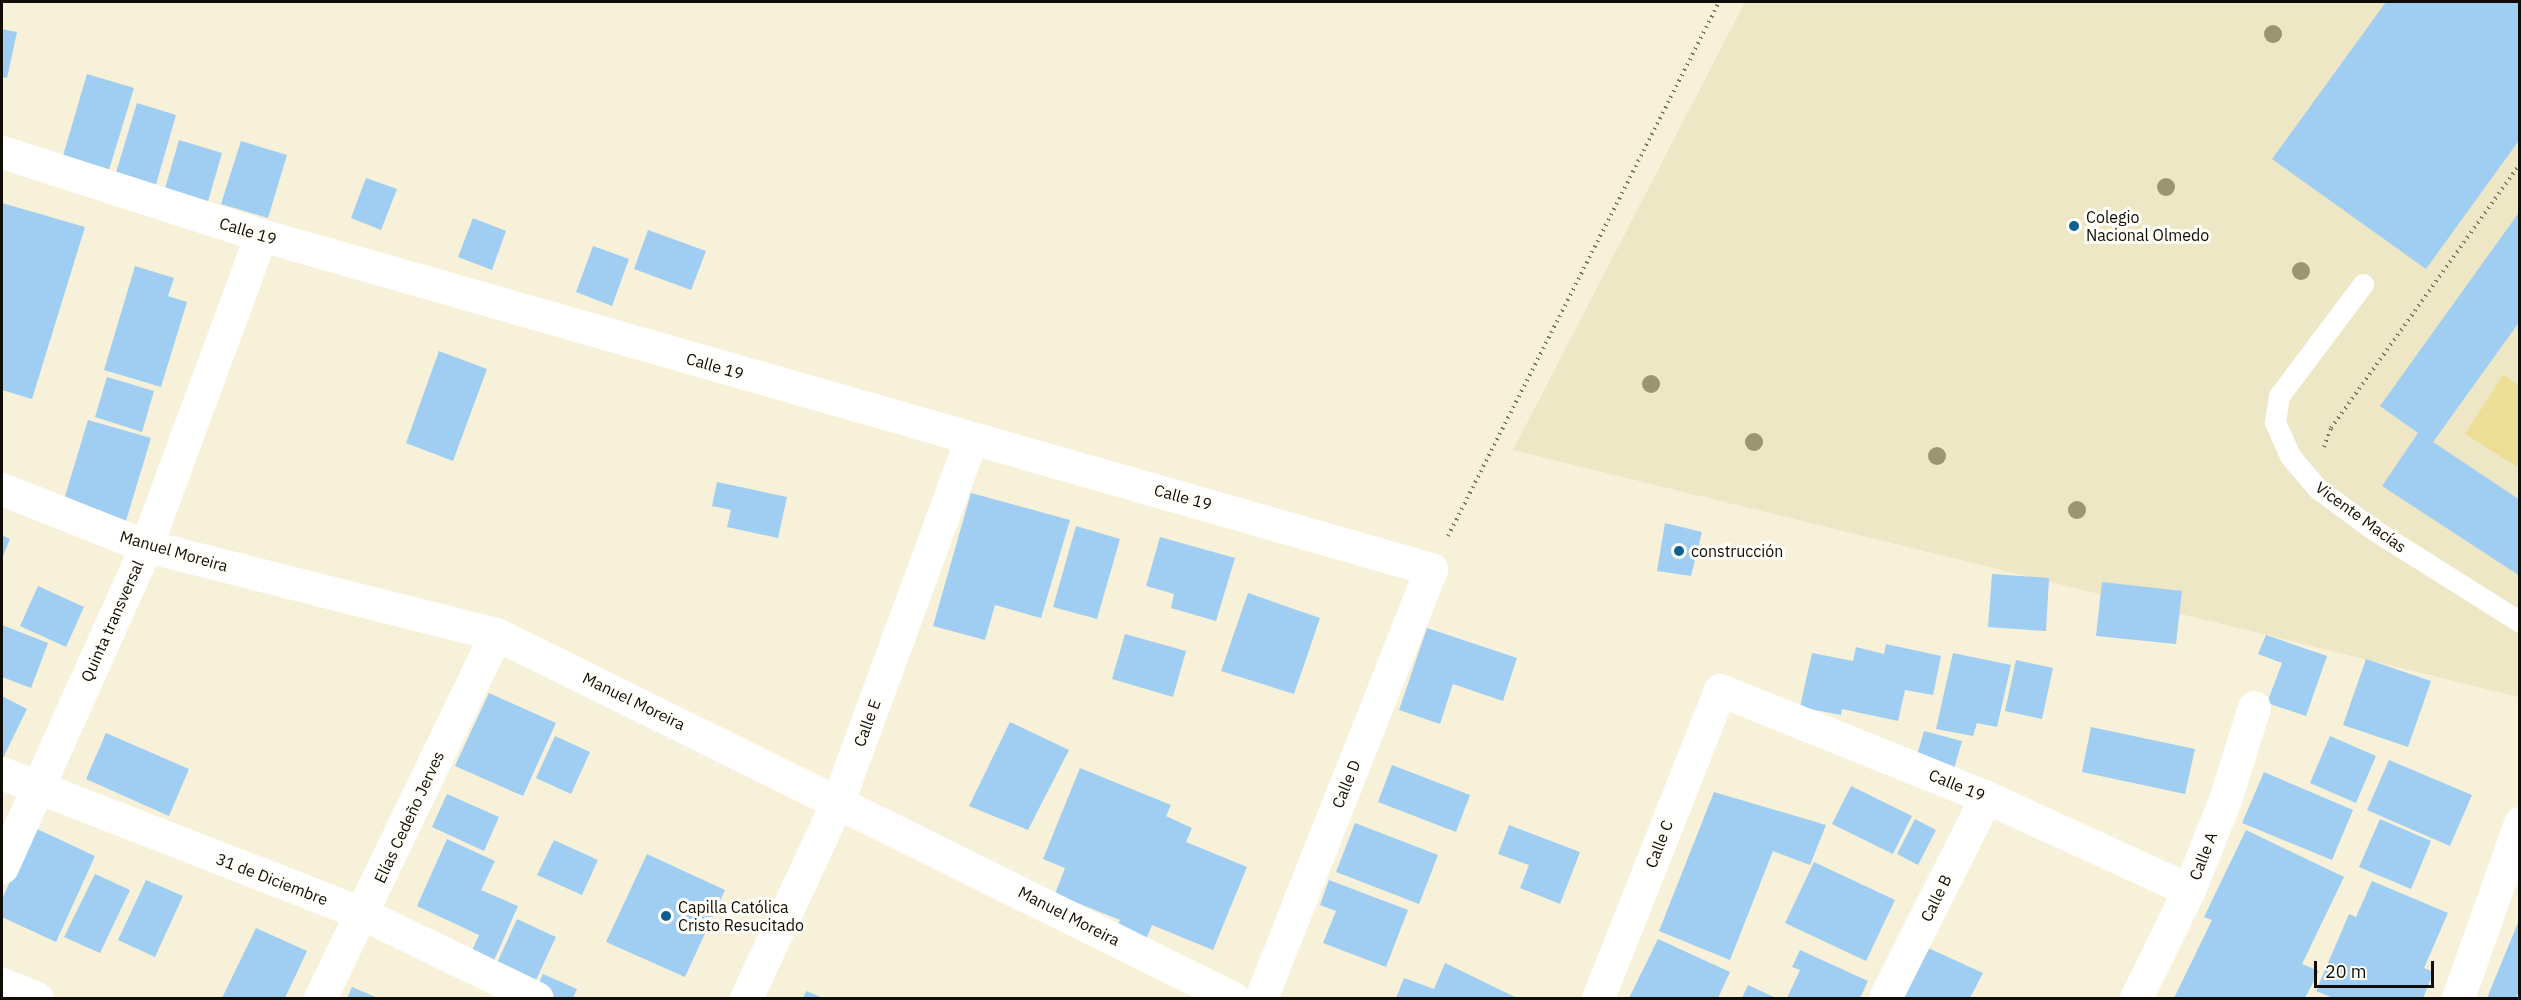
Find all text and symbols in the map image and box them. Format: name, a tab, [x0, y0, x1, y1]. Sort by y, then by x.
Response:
place label: Colegio Nacional Olmedo	[2086, 207, 2209, 245]
street label: Calle 19	[217, 213, 279, 249]
marker: Colegio Nacional Olmedo	[2067, 219, 2081, 233]
street label: Calle 19	[684, 349, 746, 383]
street label: Vicente Macías	[2312, 478, 2410, 556]
street label: Calle 19	[1152, 480, 1214, 514]
street label: Manuel Moreira	[118, 526, 230, 576]
place label: construcción	[1691, 541, 1783, 561]
marker: construcción	[1672, 544, 1686, 558]
street label: Quinta transversal	[77, 557, 147, 685]
street label: Manuel Moreira	[580, 668, 688, 734]
street label: Calle E	[850, 697, 884, 749]
street label: Elías Cedeño Jerves	[370, 748, 448, 886]
street label: Calle D	[1328, 757, 1364, 811]
street label: Calle 19	[1926, 765, 1988, 805]
street label: Calle C	[1641, 817, 1677, 871]
street label: Calle A	[2185, 829, 2221, 883]
street label: 31 de Diciembre	[213, 849, 331, 909]
street label: Calle B	[1916, 871, 1956, 925]
street label: Manuel Moreira	[1015, 882, 1123, 950]
place label: Capilla Católica Cristo Resucitado	[678, 897, 804, 935]
marker: Capilla Católica Cristo Resucitado	[659, 909, 673, 923]
scale bar	[2317, 949, 2437, 987]
text: 20 m	[2325, 960, 2367, 983]

